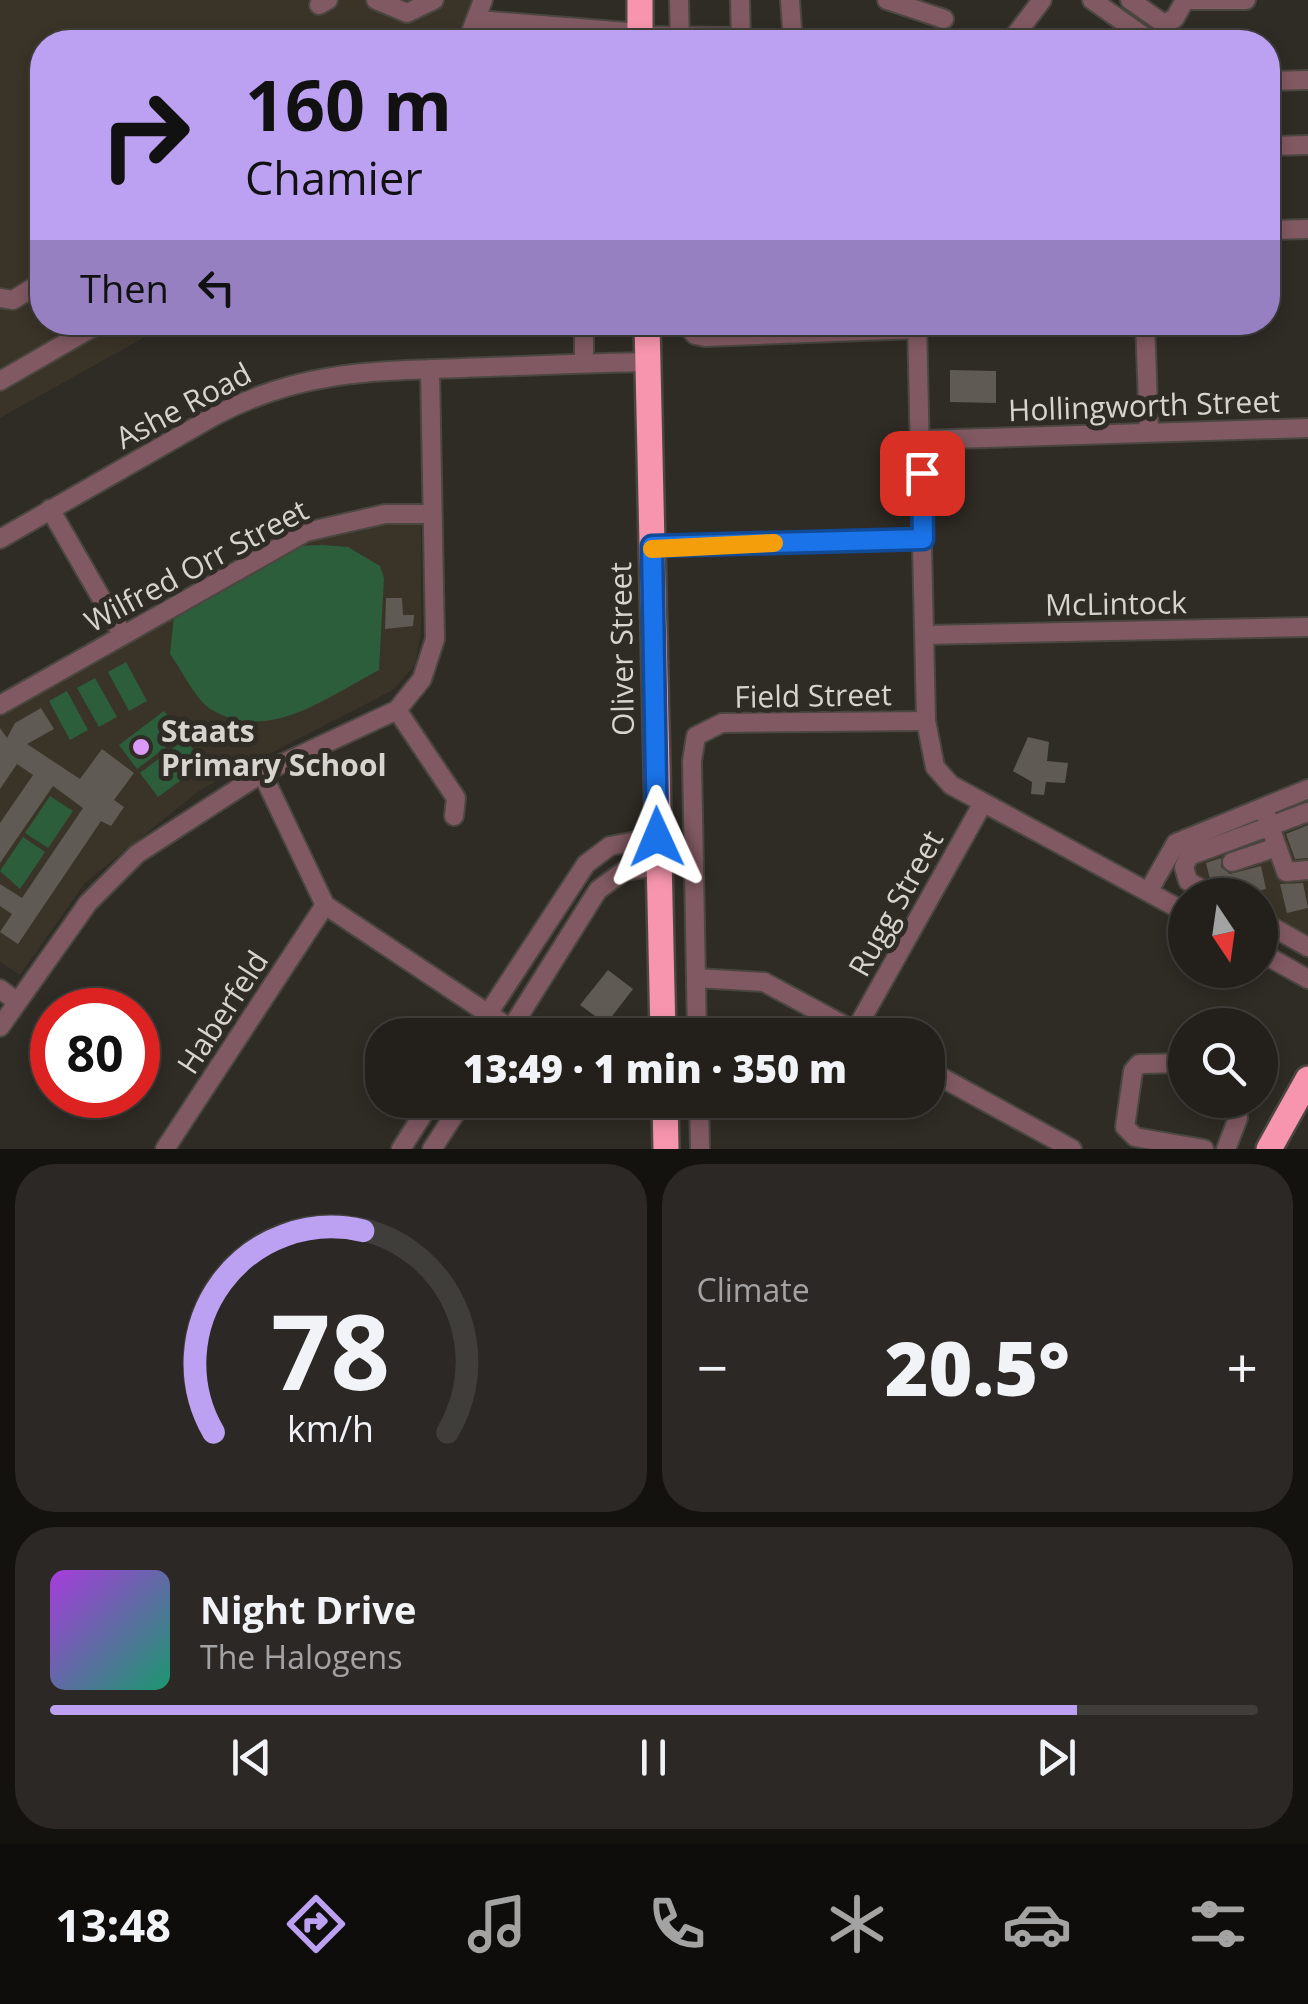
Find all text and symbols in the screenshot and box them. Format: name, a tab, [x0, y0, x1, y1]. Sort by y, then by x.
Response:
text: 160 m	[245, 56, 452, 152]
icon: right	[80, 70, 210, 200]
text: Chamier	[245, 147, 423, 208]
icon: left	[189, 260, 244, 315]
text: Then	[80, 262, 169, 314]
street label: Ashe Road	[108, 352, 258, 458]
street label: Hollingworth Street	[1007, 380, 1281, 430]
pin	[880, 431, 965, 516]
icon: arrive	[895, 446, 950, 501]
street label: Wilfred Orr Street	[77, 489, 315, 641]
street label: Oliver Street	[599, 562, 643, 736]
street label: McLintock	[1045, 581, 1188, 625]
street label: Field Street	[734, 673, 892, 717]
place label: Staats Primary School	[161, 710, 387, 785]
marker: Staats Primary School	[130, 736, 152, 758]
position arrow	[605, 785, 709, 889]
street label: Rugg Street	[838, 823, 952, 983]
north arrow	[1168, 878, 1278, 988]
map controls	[1168, 878, 1278, 1118]
street label: Haberfeld	[167, 942, 277, 1082]
speed limit sign: 80	[30, 988, 160, 1118]
button: search	[1168, 1008, 1278, 1118]
text: 13:49 · 1 min · 350 m	[463, 1042, 847, 1094]
text: Climate	[697, 1268, 810, 1311]
text: 78	[271, 1279, 390, 1420]
text: 20.5°	[885, 1316, 1070, 1418]
text: −	[697, 1329, 728, 1404]
text: +	[1227, 1329, 1258, 1404]
text: km/h	[287, 1404, 374, 1452]
text: Night Drive	[200, 1583, 416, 1635]
text: The Halogens	[200, 1635, 402, 1678]
icon: previous	[224, 1730, 279, 1785]
icon: pause	[626, 1730, 681, 1785]
icon: next	[1029, 1730, 1084, 1785]
icon: directions	[281, 1889, 351, 1959]
icon: music	[462, 1889, 532, 1959]
icon: phone	[642, 1889, 712, 1959]
icon: climate	[822, 1889, 892, 1959]
icon: car	[1002, 1889, 1072, 1959]
icon: filters	[1183, 1889, 1253, 1959]
text: 13:48	[55, 1894, 171, 1955]

